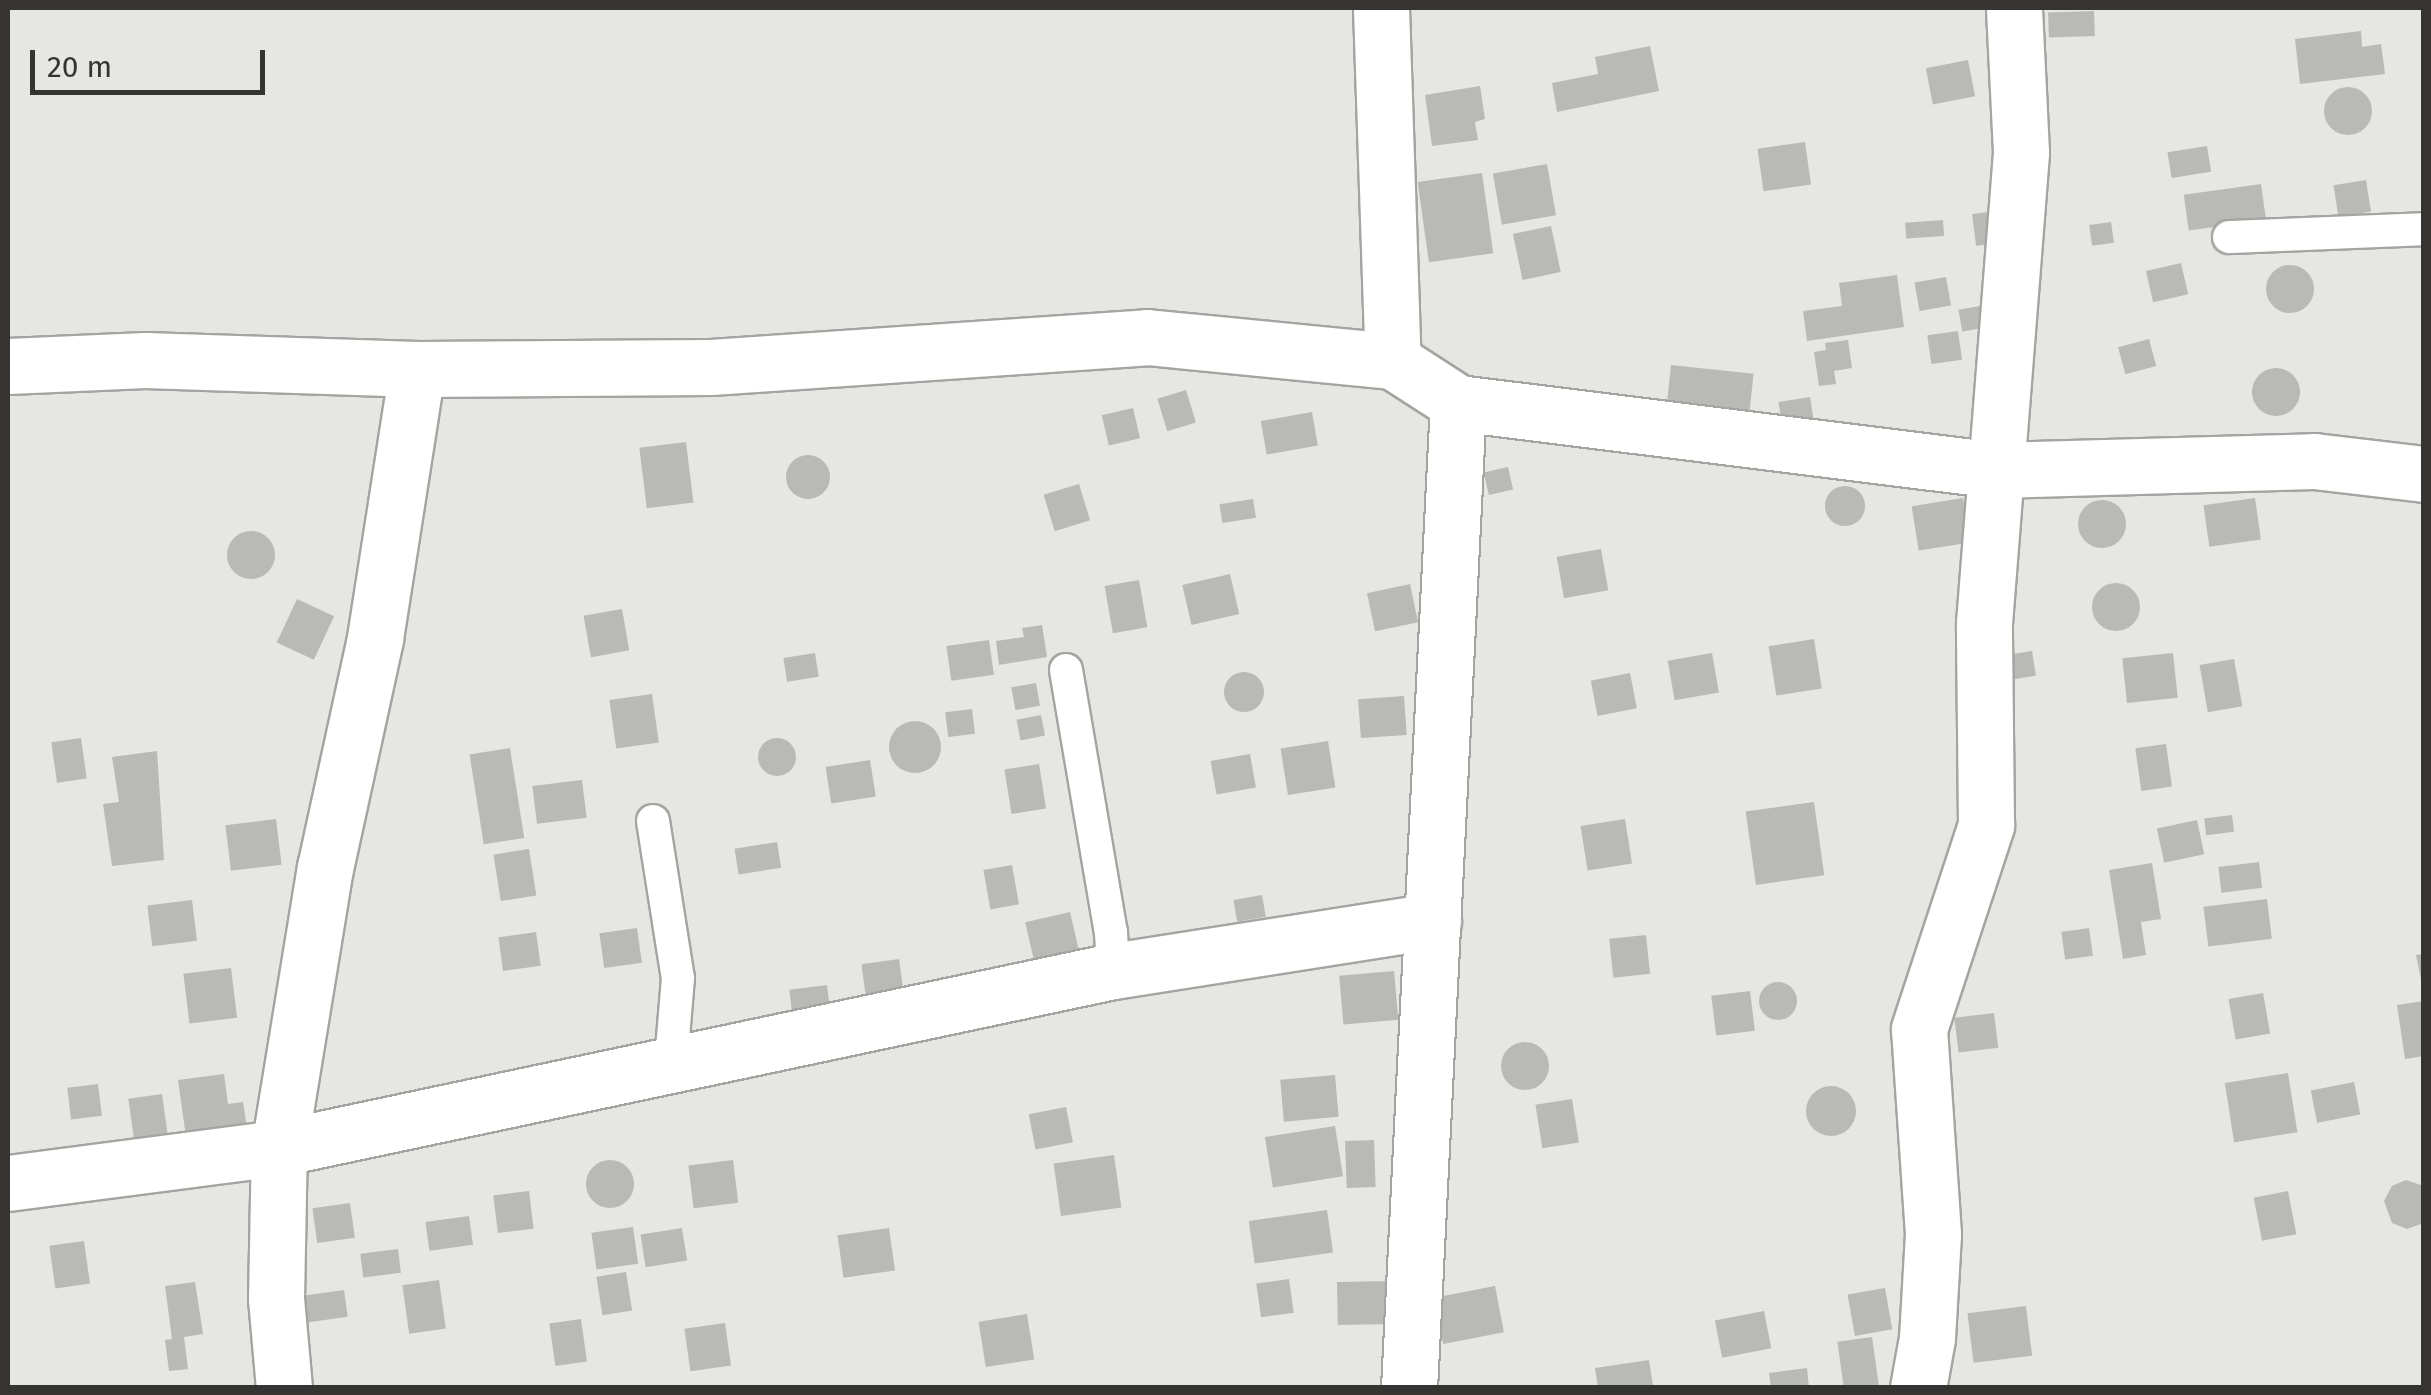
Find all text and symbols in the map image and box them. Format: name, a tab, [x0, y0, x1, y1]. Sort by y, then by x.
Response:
scale bar	[35, 30, 270, 92]
text: 20 m	[47, 49, 112, 85]

